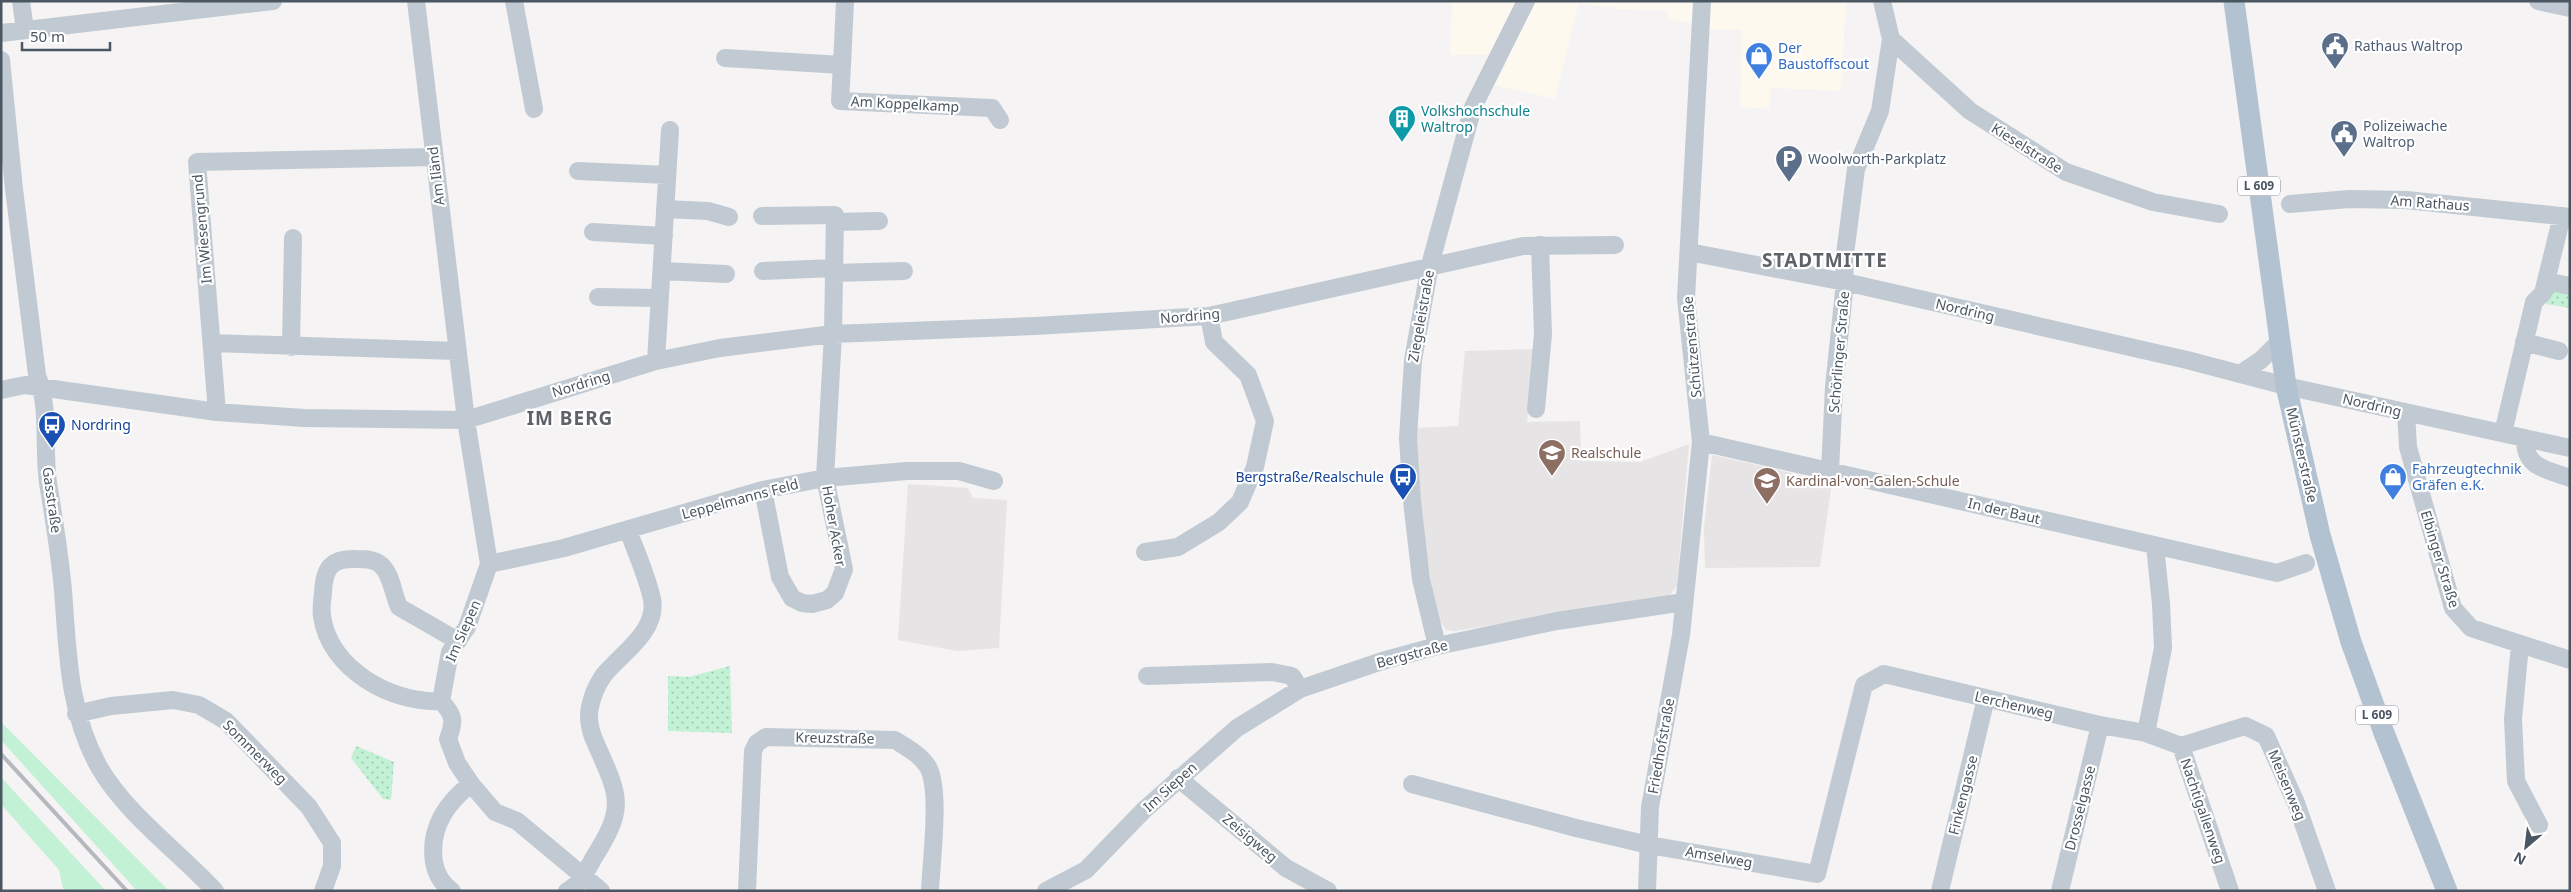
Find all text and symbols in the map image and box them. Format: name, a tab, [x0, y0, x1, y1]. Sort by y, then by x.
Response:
scale bar	[22, 20, 110, 52]
text: 50 m	[30, 26, 65, 46]
public building icon: Rathaus Waltrop	[2320, 31, 2350, 70]
place label: Rathaus Waltrop	[2354, 36, 2463, 55]
place label: Der Baustoffscout	[1778, 38, 1869, 73]
shop icon: Der Baustoffscout	[1744, 41, 1774, 80]
street label: Am Koppelkamp	[850, 91, 960, 116]
place label: Volkshochschule Waltrop	[1421, 101, 1530, 136]
building icon: Volkshochschule Waltrop	[1387, 104, 1417, 143]
place label: Polizeiwache Waltrop	[2363, 116, 2447, 151]
street label: Kieselstraße	[1988, 118, 2066, 177]
public building icon: Polizeiwache Waltrop	[2329, 119, 2359, 158]
parking icon: Woolworth-Parkplatz	[1774, 144, 1804, 183]
street label: Am Iländ	[422, 146, 449, 207]
place label: Woolworth-Parkplatz	[1808, 149, 1946, 168]
street label: Im Wiesengrund	[187, 174, 216, 284]
road number: L 609	[2238, 177, 2280, 196]
street label: Am Rathaus	[2390, 190, 2470, 215]
district label: STADTMITTE	[1762, 247, 1888, 273]
street label: Ziegeleistraße	[1403, 268, 1438, 363]
street label: Schörlinger Straße	[1824, 290, 1853, 414]
street label: Nordring	[1934, 294, 1996, 326]
street label: Schützenstraße	[1678, 295, 1705, 399]
street label: Nordring	[1159, 303, 1221, 328]
street label: Nordring	[549, 366, 612, 401]
street label: Nordring	[2341, 389, 2403, 421]
district label: IM BERG	[527, 405, 613, 431]
street label: Münsterstraße	[2282, 405, 2323, 505]
bus stop icon: Nordring	[37, 410, 67, 449]
place label: Nordring	[71, 415, 131, 434]
school or university icon: Realschule	[1537, 438, 1567, 477]
place label: Realschule	[1571, 443, 1641, 462]
place label: Fahrzeugtechnik Gräfen e.K.	[2412, 459, 2522, 494]
bus stop icon: Bergstraße/Realschule	[1388, 462, 1418, 501]
shop icon: Fahrzeugtechnik Gräfen e.K.	[2378, 462, 2408, 501]
street label: Gasstraße	[38, 466, 67, 534]
school or university icon: Kardinal-von-Galen-Schule	[1752, 466, 1782, 505]
place label: Bergstraße/Realschule	[1235, 467, 1384, 486]
place label: Kardinal-von-Galen-Schule	[1786, 471, 1960, 490]
street label: Leppelmanns Feld	[679, 474, 800, 523]
street label: Hoher Acker	[818, 484, 851, 568]
street label: In der Baut	[1966, 493, 2042, 528]
street label: Elbinger Straße	[2417, 508, 2464, 610]
street label: Im Siepen	[440, 597, 485, 665]
street label: Bergstraße	[1374, 635, 1450, 672]
street label: Lerchenweg	[1973, 686, 2055, 723]
street label: Friedhofstraße	[1643, 696, 1678, 795]
road number: L 609	[2356, 706, 2398, 724]
street label: Sommerweg	[219, 715, 292, 788]
street label: Kreuzstraße	[795, 727, 875, 748]
street label: Meisenweg	[2264, 747, 2311, 823]
street label: Finkengasse	[1943, 753, 1982, 837]
street label: Nachtigallenweg	[2177, 756, 2230, 866]
street label: Im Siepen	[1139, 758, 1200, 816]
street label: Drosselgasse	[2060, 763, 2099, 852]
street label: Zeisigweg	[1219, 809, 1282, 866]
north arrow	[2501, 822, 2551, 872]
street label: Amselweg	[1684, 841, 1754, 872]
text: N	[2510, 848, 2529, 870]

